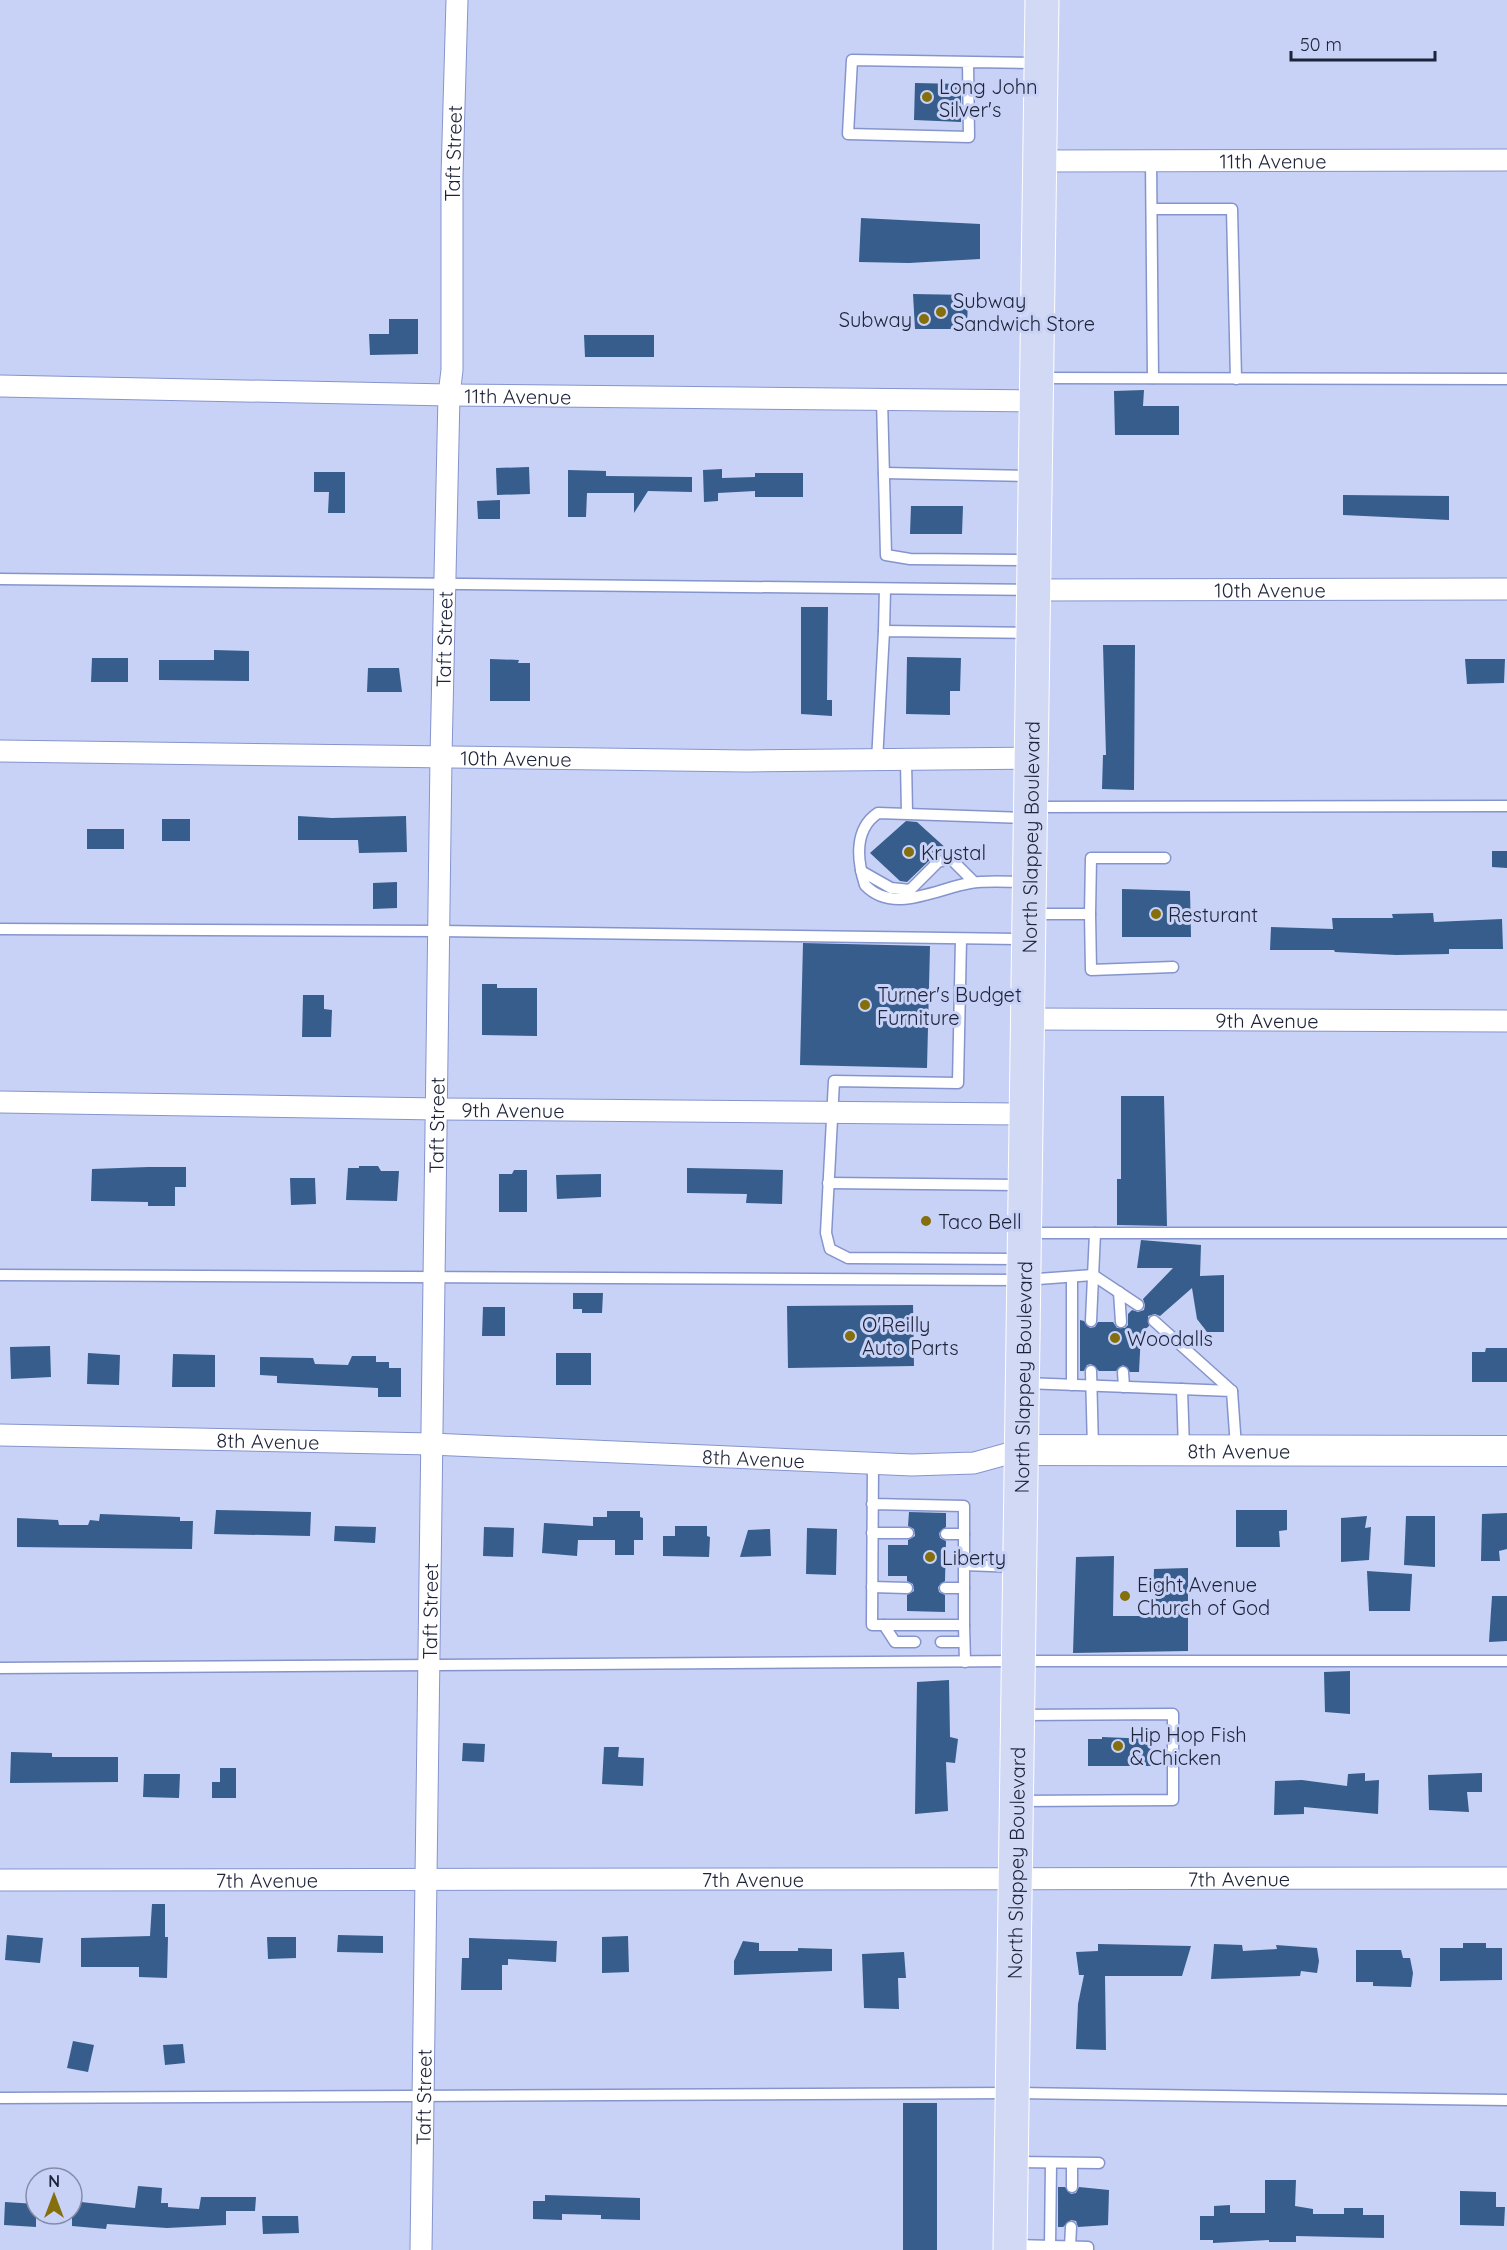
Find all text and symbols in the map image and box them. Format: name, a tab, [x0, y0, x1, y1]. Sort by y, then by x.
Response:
scale bar	[1291, 24, 1435, 62]
text: 50 m	[1300, 33, 1342, 56]
place label: Long John Silver's	[939, 74, 1038, 122]
marker: Long John Silver's	[920, 90, 934, 104]
street label: Taft Street	[439, 105, 467, 202]
street label: 11th Avenue	[1220, 148, 1326, 173]
place label: Subway Sandwich Store	[953, 288, 1095, 336]
marker: Subway Sandwich Store	[934, 305, 948, 319]
place label: Subway	[839, 307, 912, 332]
marker: Subway	[917, 312, 931, 326]
street label: 11th Avenue	[464, 383, 571, 409]
street label: 10th Avenue	[1214, 577, 1326, 602]
street label: Taft Street	[430, 590, 457, 688]
street label: North Slappey Boulevard	[1016, 721, 1044, 954]
street label: 10th Avenue	[460, 745, 572, 771]
place label: Krystal	[921, 840, 986, 865]
marker: Krystal	[902, 845, 916, 859]
place label: Resturant	[1168, 902, 1258, 927]
marker: Resturant	[1149, 907, 1163, 921]
place label: Turner's Budget Furniture	[877, 982, 1022, 1030]
marker: Turner's Budget Furniture	[858, 998, 872, 1012]
street label: 9th Avenue	[1215, 1007, 1319, 1033]
street label: Taft Street	[423, 1077, 449, 1173]
street label: 9th Avenue	[461, 1097, 565, 1123]
place label: Taco Bell	[938, 1209, 1022, 1234]
marker: Taco Bell	[919, 1214, 933, 1228]
street label: North Slappey Boulevard	[1008, 1261, 1037, 1493]
place label: O'Reilly Auto Parts	[862, 1312, 959, 1360]
place label: Woodalls	[1127, 1326, 1213, 1351]
marker: O'Reilly Auto Parts	[843, 1329, 857, 1343]
marker: Woodalls	[1108, 1331, 1122, 1345]
street label: 8th Avenue	[216, 1427, 320, 1454]
street label: 8th Avenue	[1188, 1438, 1290, 1463]
street label: 8th Avenue	[702, 1443, 806, 1473]
place label: Liberty	[942, 1545, 1006, 1570]
marker: Liberty	[923, 1550, 937, 1564]
street label: Taft Street	[416, 1562, 443, 1659]
place label: Eight Avenue Church of God	[1137, 1572, 1270, 1620]
marker: Eight Avenue Church of God	[1118, 1589, 1132, 1603]
place label: Hip Hop Fish & Chicken	[1130, 1722, 1247, 1770]
marker: Hip Hop Fish & Chicken	[1111, 1739, 1125, 1753]
street label: North Slappey Boulevard	[1001, 1747, 1030, 1979]
street label: 7th Avenue	[702, 1866, 804, 1892]
street label: 7th Avenue	[1188, 1866, 1290, 1891]
street label: 7th Avenue	[216, 1867, 318, 1892]
street label: Taft Street	[410, 2048, 436, 2145]
north arrow	[24, 2166, 84, 2226]
text: N	[48, 2171, 60, 2191]

